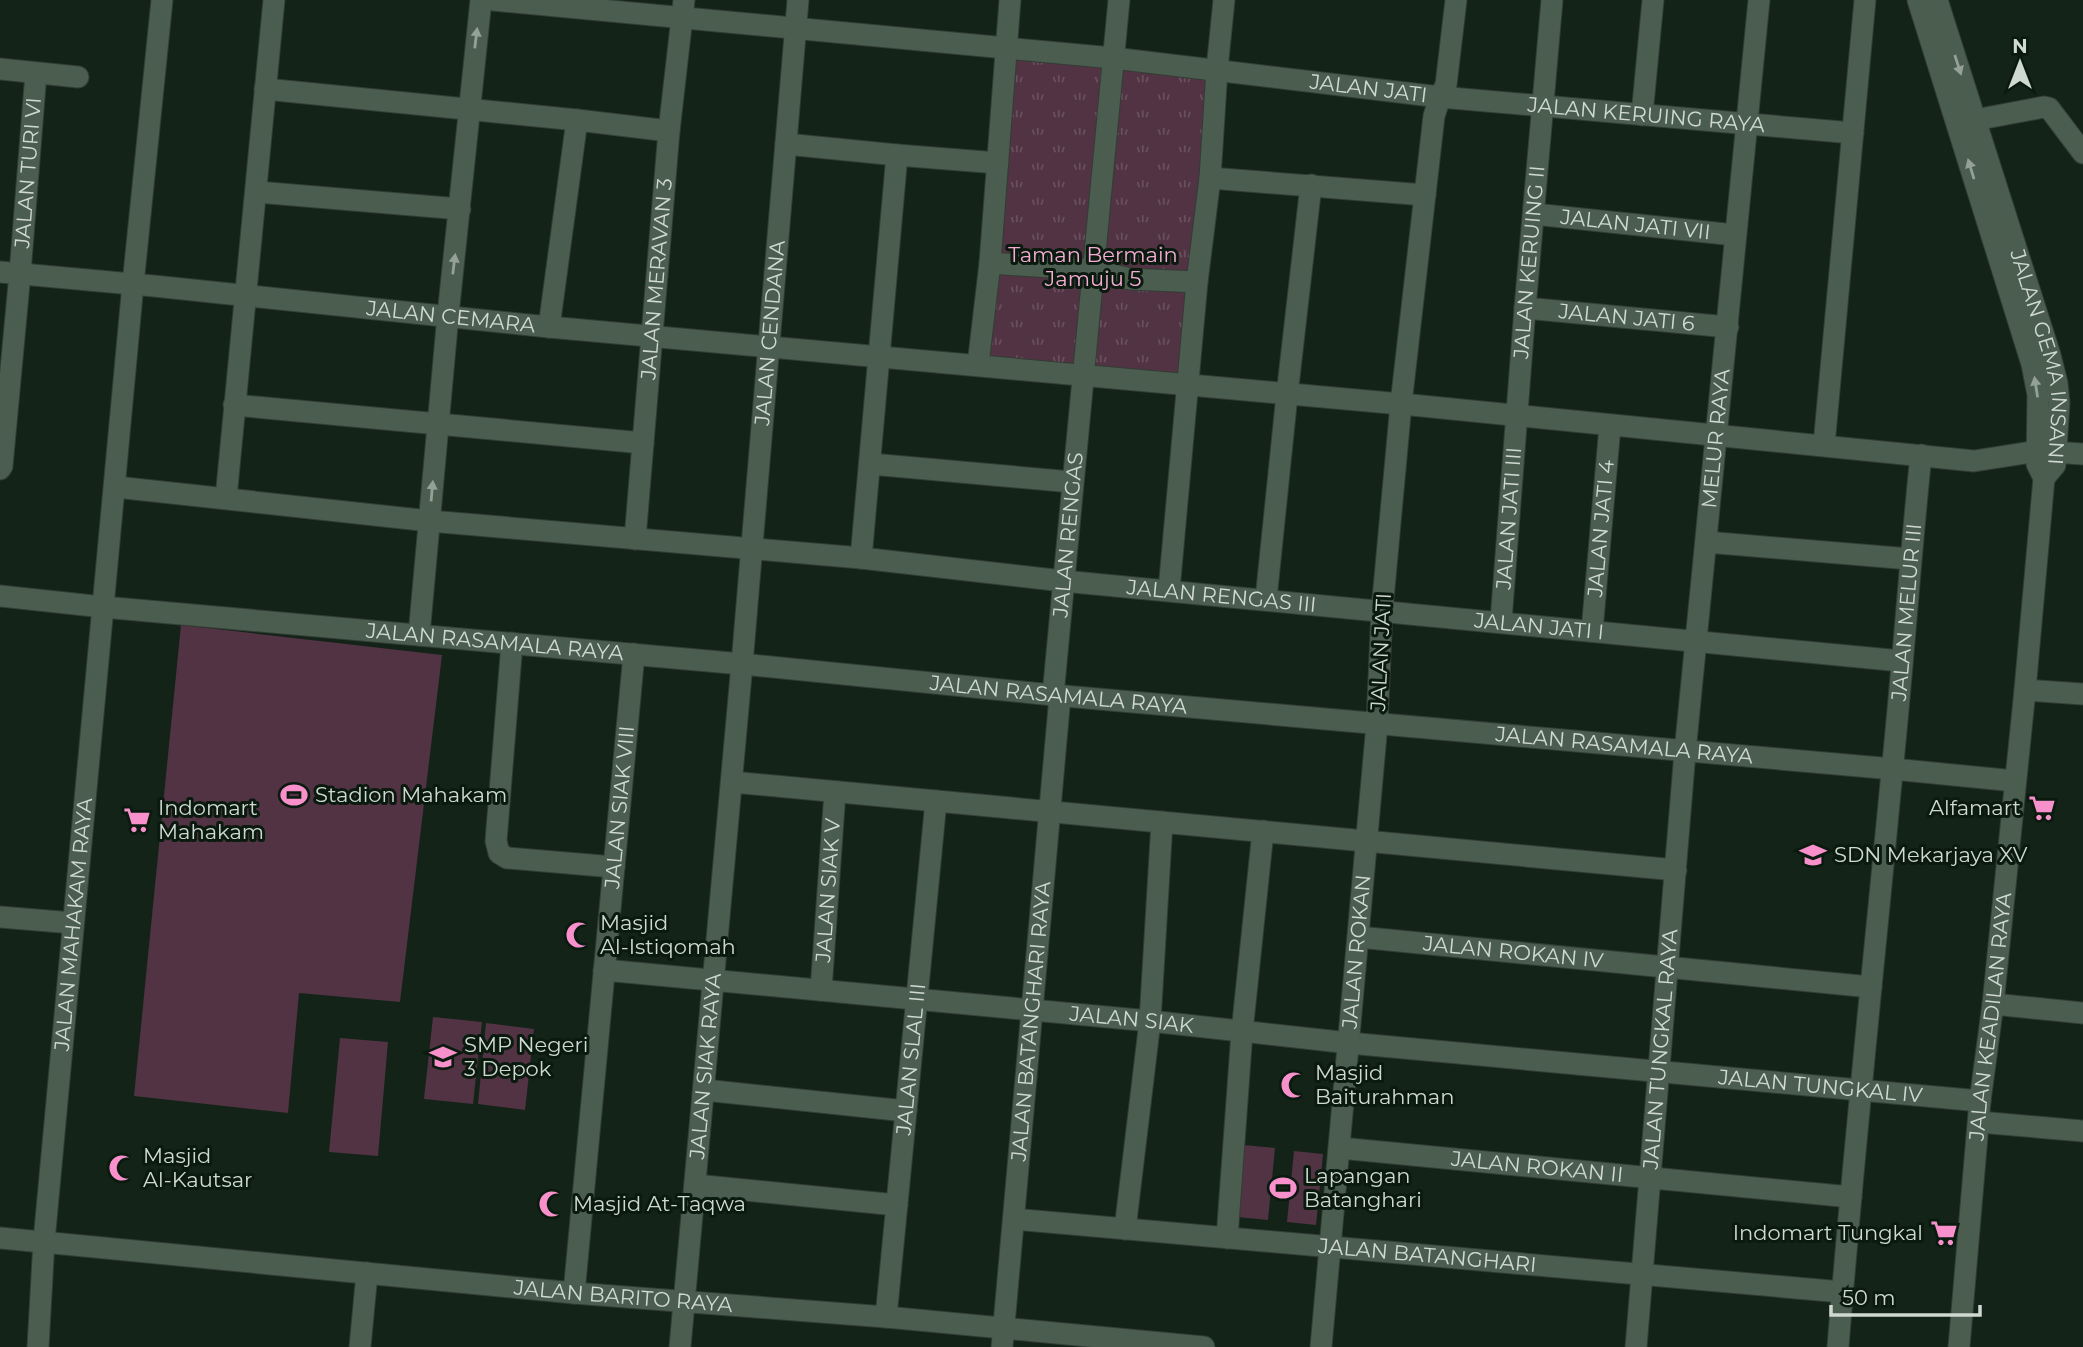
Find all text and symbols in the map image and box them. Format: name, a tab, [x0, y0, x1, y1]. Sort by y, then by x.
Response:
one-way arrow	[471, 27, 482, 49]
north arrow	[1985, 28, 2055, 98]
text: N	[2012, 35, 2028, 58]
one-way arrow	[1953, 55, 1964, 76]
street label: JALAN JATI	[1307, 68, 1429, 107]
street label: JALAN KERUING RAYA	[1526, 92, 1767, 137]
street label: JALAN TURI VI	[9, 96, 46, 250]
one-way arrow	[1965, 158, 1976, 179]
street label: JALAN KERUING II	[1508, 164, 1549, 361]
street label: JALAN MERAVAN 3	[635, 177, 677, 382]
street label: JALAN JATI VII	[1558, 204, 1712, 244]
street label: JALAN CENDANA	[749, 238, 790, 428]
park label: Taman Bermain Jamuju 5	[1008, 242, 1178, 291]
street label: JALAN GEMA INSANI	[2005, 245, 2072, 466]
one-way arrow	[448, 253, 459, 275]
street label: JALAN CEMARA	[364, 295, 537, 338]
street label: JALAN JATI 6	[1556, 298, 1696, 336]
street label: MELUR RAYA	[1696, 367, 1735, 509]
one-way arrow	[2030, 376, 2041, 398]
street label: JALAN JATI III	[1490, 446, 1526, 591]
street label: JALAN RENGAS	[1047, 451, 1088, 619]
street label: JALAN JATI 4	[1582, 459, 1619, 599]
one-way arrow	[427, 480, 438, 502]
street label: JALAN MELUR III	[1886, 522, 1926, 703]
street label: JALAN RENGAS III	[1125, 574, 1318, 617]
street label: JALAN JATI	[1365, 592, 1396, 713]
street label: JALAN JATI I	[1472, 607, 1605, 645]
street label: JALAN RASAMALA RAYA	[364, 617, 626, 665]
street label: JALAN RASAMALA RAYA	[928, 670, 1189, 719]
street label: JALAN RASAMALA RAYA	[1494, 721, 1755, 769]
street label: JALAN SIAK VIII	[599, 725, 639, 891]
sports icon: Stadion Mahakam	[279, 780, 309, 810]
place label: Stadion Mahakam	[315, 782, 507, 807]
supermarket icon: Alfamart	[2027, 793, 2057, 823]
place label: Indomart Mahakam	[158, 795, 264, 844]
place label: Alfamart	[1929, 795, 2021, 820]
street label: JALAN MAHAKAM RAYA	[49, 796, 97, 1053]
supermarket icon: Indomart Mahakam	[122, 805, 152, 835]
street label: JALAN SIAK V	[810, 817, 845, 964]
school or university icon: SDN Mekarjaya XV	[1798, 840, 1828, 870]
place label: SDN Mekarjaya XV	[1834, 842, 2028, 867]
street label: JALAN ROKAN	[1337, 873, 1375, 1031]
street label: JALAN BATANGHARI RAYA	[1006, 879, 1056, 1163]
street label: JALAN KEADILAN RAYA	[1964, 890, 2016, 1143]
place label: Masjid Al-Istiqomah	[600, 910, 736, 959]
mosque icon: Masjid Al-Istiqomah	[564, 920, 594, 950]
street label: JALAN TUNGKAL RAYA	[1638, 927, 1682, 1171]
street label: JALAN ROKAN IV	[1421, 930, 1605, 973]
street label: JALAN SIAK RAYA	[684, 971, 726, 1161]
street label: JALAN SLAL III	[891, 982, 930, 1137]
street label: JALAN SIAK	[1068, 1000, 1195, 1038]
place label: SMP Negeri 3 Depok	[464, 1032, 588, 1081]
school or university icon: SMP Negeri 3 Depok	[428, 1042, 458, 1072]
place label: Masjid Baiturahman	[1315, 1060, 1454, 1109]
street label: JALAN TUNGKAL IV	[1716, 1064, 1924, 1108]
mosque icon: Masjid Baiturahman	[1279, 1070, 1309, 1100]
place label: Masjid Al-Kautsar	[143, 1143, 252, 1192]
street label: JALAN ROKAN II	[1449, 1146, 1624, 1187]
mosque icon: Masjid Al-Kautsar	[107, 1153, 137, 1183]
place label: Lapangan Batanghari	[1304, 1163, 1422, 1212]
sports icon: Lapangan Batanghari	[1268, 1173, 1298, 1203]
mosque icon: Masjid At-Taqwa	[537, 1189, 567, 1219]
place label: Masjid At-Taqwa	[573, 1191, 746, 1216]
supermarket icon: Indomart Tungkal	[1929, 1218, 1959, 1248]
place label: Indomart Tungkal	[1733, 1220, 1923, 1245]
street label: JALAN BATANGHARI	[1316, 1233, 1537, 1277]
street label: JALAN BARITO RAYA	[512, 1274, 735, 1317]
scale bar	[1831, 1274, 1980, 1318]
text: 50 m	[1842, 1285, 1896, 1310]

